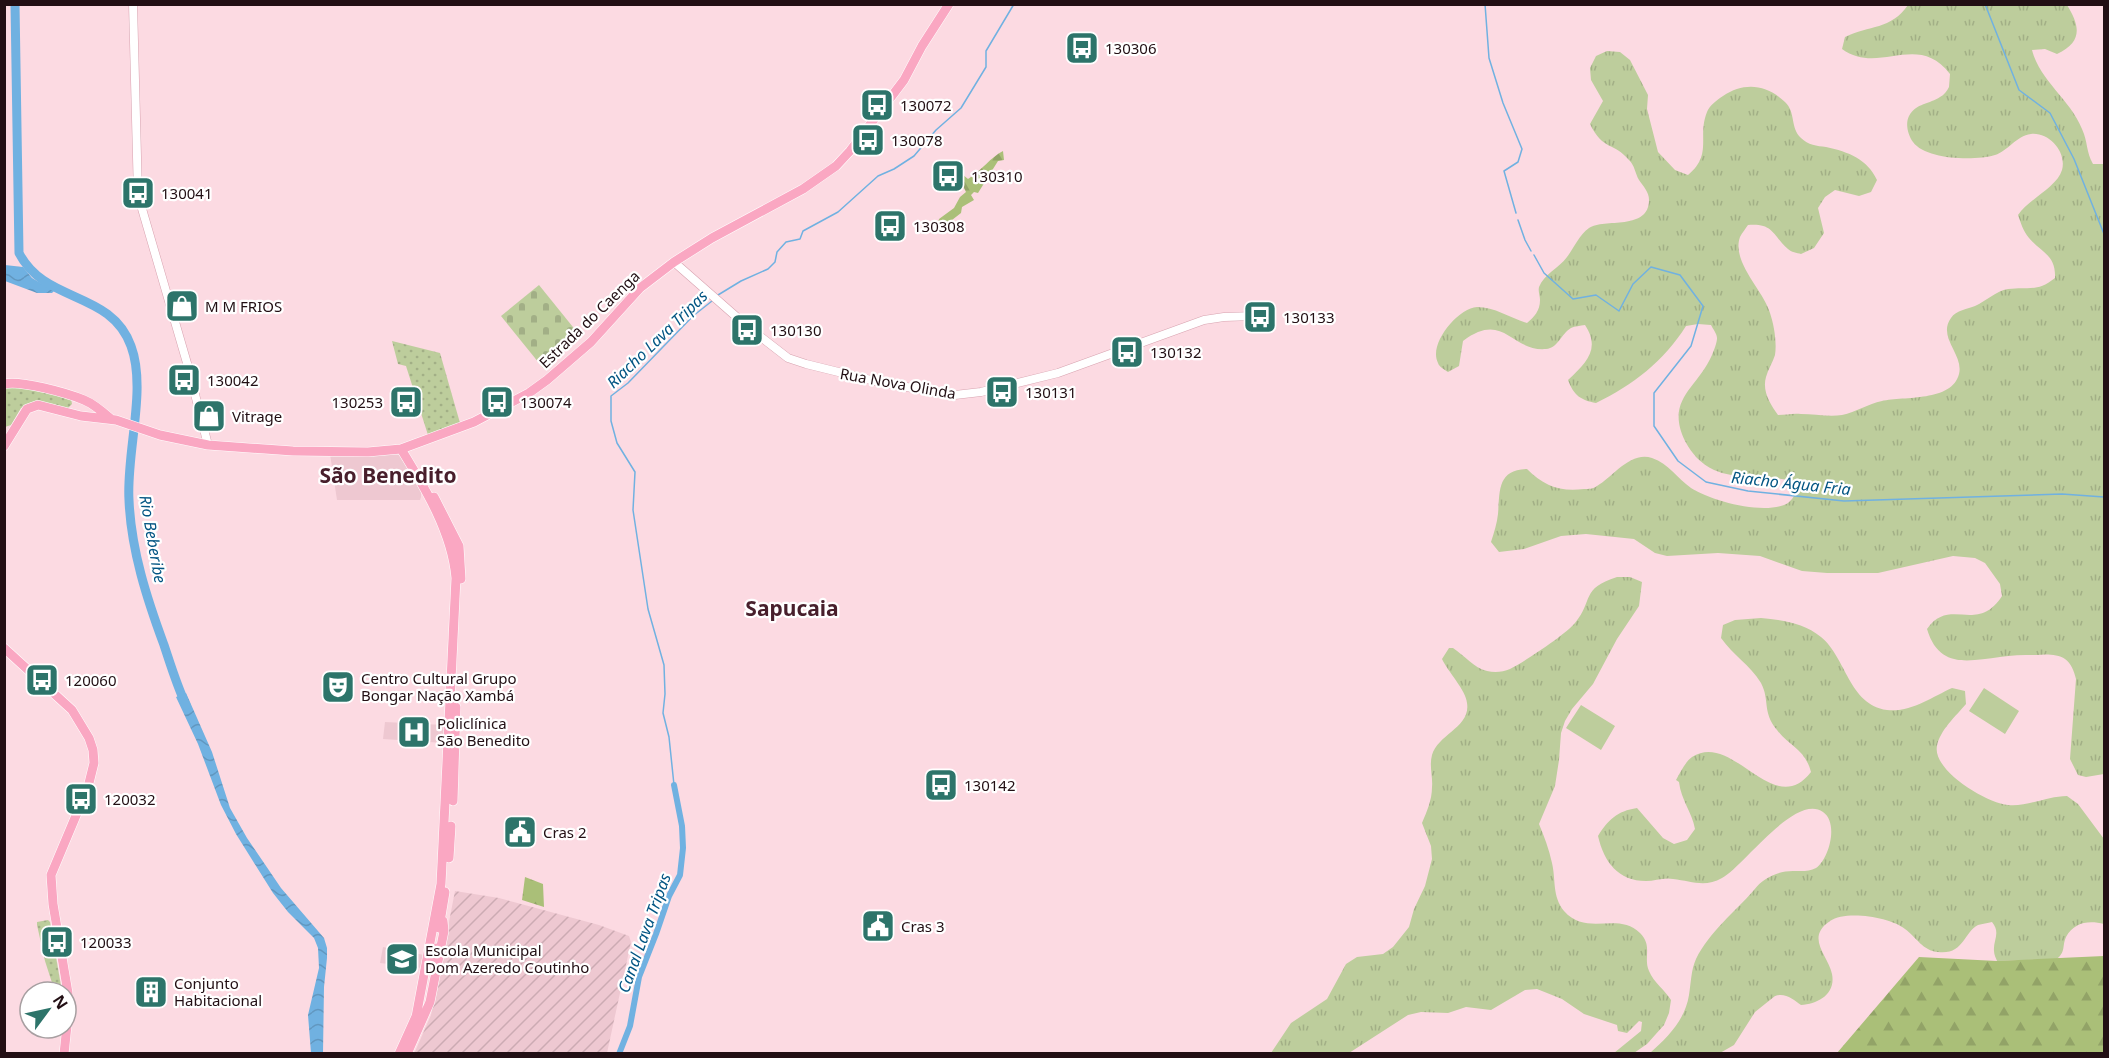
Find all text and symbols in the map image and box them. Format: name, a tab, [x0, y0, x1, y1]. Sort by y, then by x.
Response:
bus stop icon: 130306	[1064, 30, 1100, 66]
place label: 130306	[1105, 38, 1156, 58]
bus stop icon: 130072	[859, 87, 895, 123]
place label: 130072	[900, 95, 951, 115]
bus stop icon: 130078	[850, 122, 886, 158]
place label: 130078	[891, 130, 942, 150]
bus stop icon: 130310	[930, 158, 966, 194]
place label: 130310	[971, 166, 1022, 186]
bus stop icon: 130041	[120, 175, 156, 211]
place label: 130041	[161, 183, 212, 203]
bus stop icon: 130308	[872, 208, 908, 244]
place label: 130308	[913, 216, 964, 236]
street label: Estrada do Caenga	[534, 266, 644, 372]
water label: Riacho Lava Tripas	[602, 285, 712, 393]
shop icon: M M FRIOS	[164, 288, 200, 324]
place label: M M FRIOS	[205, 296, 282, 316]
bus stop icon: 130133	[1242, 299, 1278, 335]
place label: 130133	[1283, 307, 1334, 327]
bus stop icon: 130130	[729, 312, 765, 348]
place label: 130130	[770, 320, 821, 340]
bus stop icon: 130132	[1109, 334, 1145, 370]
place label: 130132	[1150, 342, 1201, 362]
bus stop icon: 130042	[166, 362, 202, 398]
street label: Rua Nova Olinda	[838, 363, 958, 403]
place label: 130042	[207, 370, 258, 390]
bus stop icon: 130131	[984, 374, 1020, 410]
place label: 130131	[1025, 382, 1076, 402]
bus stop icon: 130253	[388, 384, 424, 420]
bus stop icon: 130074	[479, 384, 515, 420]
place label: 130253	[332, 392, 383, 412]
place label: 130074	[520, 392, 572, 412]
shop icon: Vitrage	[191, 398, 227, 434]
place label: Vitrage	[232, 406, 282, 426]
district label: São Benedito	[319, 461, 457, 489]
water label: Riacho Água Fria	[1730, 466, 1852, 500]
water label: Rio Beberibe	[134, 493, 172, 585]
district label: Sapucaia	[745, 594, 839, 622]
bus stop icon: 120060	[24, 662, 60, 698]
place label: Centro Cultural Grupo Bongar Nação Xambá	[361, 668, 517, 705]
theatre icon: Centro Cultural Grupo Bongar Nação Xambá	[320, 669, 356, 705]
place label: 120060	[65, 670, 116, 690]
place label: Policlínica São Benedito	[437, 713, 530, 750]
hospital icon: Policlínica São Benedito	[396, 714, 432, 750]
bus stop icon: 130142	[923, 767, 959, 803]
place label: 130142	[964, 775, 1015, 795]
bus stop icon: 120032	[63, 781, 99, 817]
place label: 120032	[104, 789, 155, 809]
public building icon: Cras 2	[502, 814, 538, 850]
place label: Cras 2	[543, 822, 586, 842]
water label: Canal Lava Tripas	[612, 870, 676, 996]
public building icon: Cras 3	[860, 908, 896, 944]
place label: Cras 3	[901, 916, 944, 936]
bus stop icon: 120033	[39, 924, 75, 960]
place label: 120033	[80, 932, 131, 952]
place label: Escola Municipal Dom Azeredo Coutinho	[425, 940, 589, 977]
school or university icon: Escola Municipal Dom Azeredo Coutinho	[384, 941, 420, 977]
place label: Conjunto Habitacional	[174, 973, 262, 1010]
building icon: Conjunto Habitacional	[133, 974, 169, 1010]
north arrow	[18, 980, 78, 1040]
text: N	[48, 990, 73, 1013]

